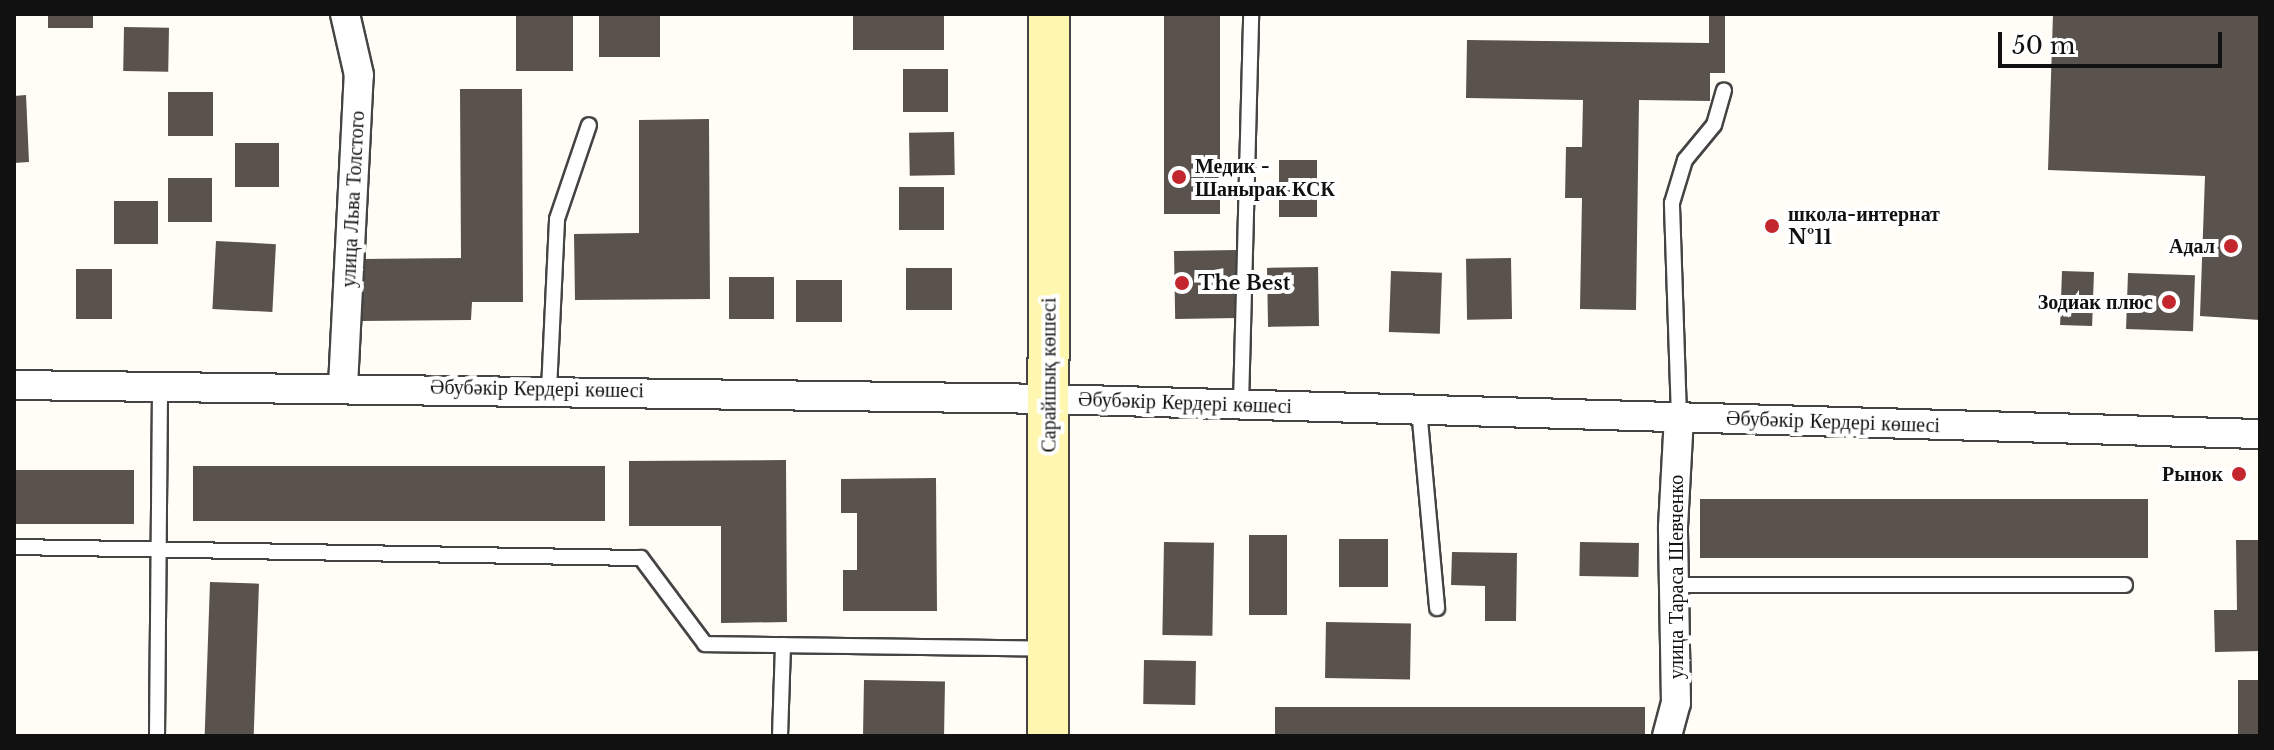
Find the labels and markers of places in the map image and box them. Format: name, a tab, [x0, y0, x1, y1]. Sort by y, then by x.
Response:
place label: Медик - Шанырак КСК	[1195, 154, 1335, 201]
marker: Медик - Шанырак КСК	[1170, 168, 1188, 186]
place label: школа-интернат №11	[1788, 202, 1940, 249]
marker: школа-интернат №11	[1763, 217, 1781, 235]
place label: Адал	[2169, 234, 2215, 258]
marker: Адал	[2222, 237, 2240, 255]
place label: The Best	[1198, 271, 1290, 295]
marker: The Best	[1173, 274, 1191, 292]
place label: Зодиак плюс	[2038, 290, 2153, 314]
marker: Зодиак плюс	[2160, 293, 2178, 311]
place label: Рынок	[2162, 462, 2223, 486]
marker: Рынок	[2230, 465, 2248, 483]

